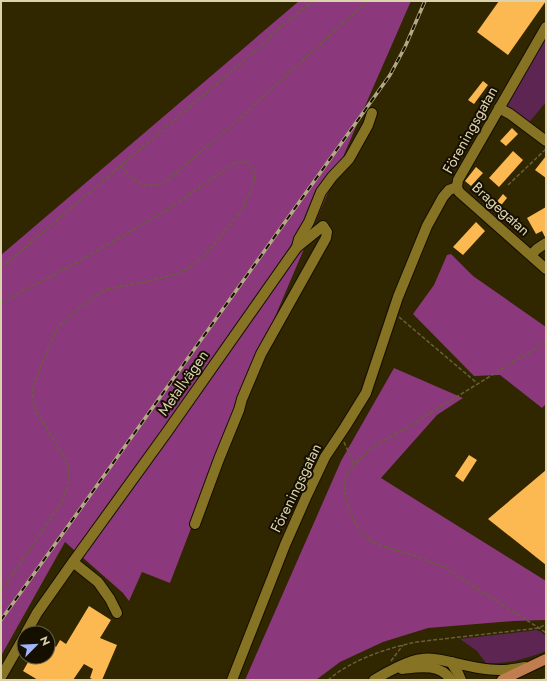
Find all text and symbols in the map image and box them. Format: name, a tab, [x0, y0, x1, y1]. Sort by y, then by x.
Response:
street label: Föreningsgatan	[437, 82, 503, 178]
street label: Bragegatan	[467, 177, 535, 241]
street label: Metallvägen	[152, 346, 214, 420]
street label: Föreningsgatan	[265, 440, 327, 536]
north arrow	[16, 625, 56, 665]
text: N	[36, 634, 54, 648]

